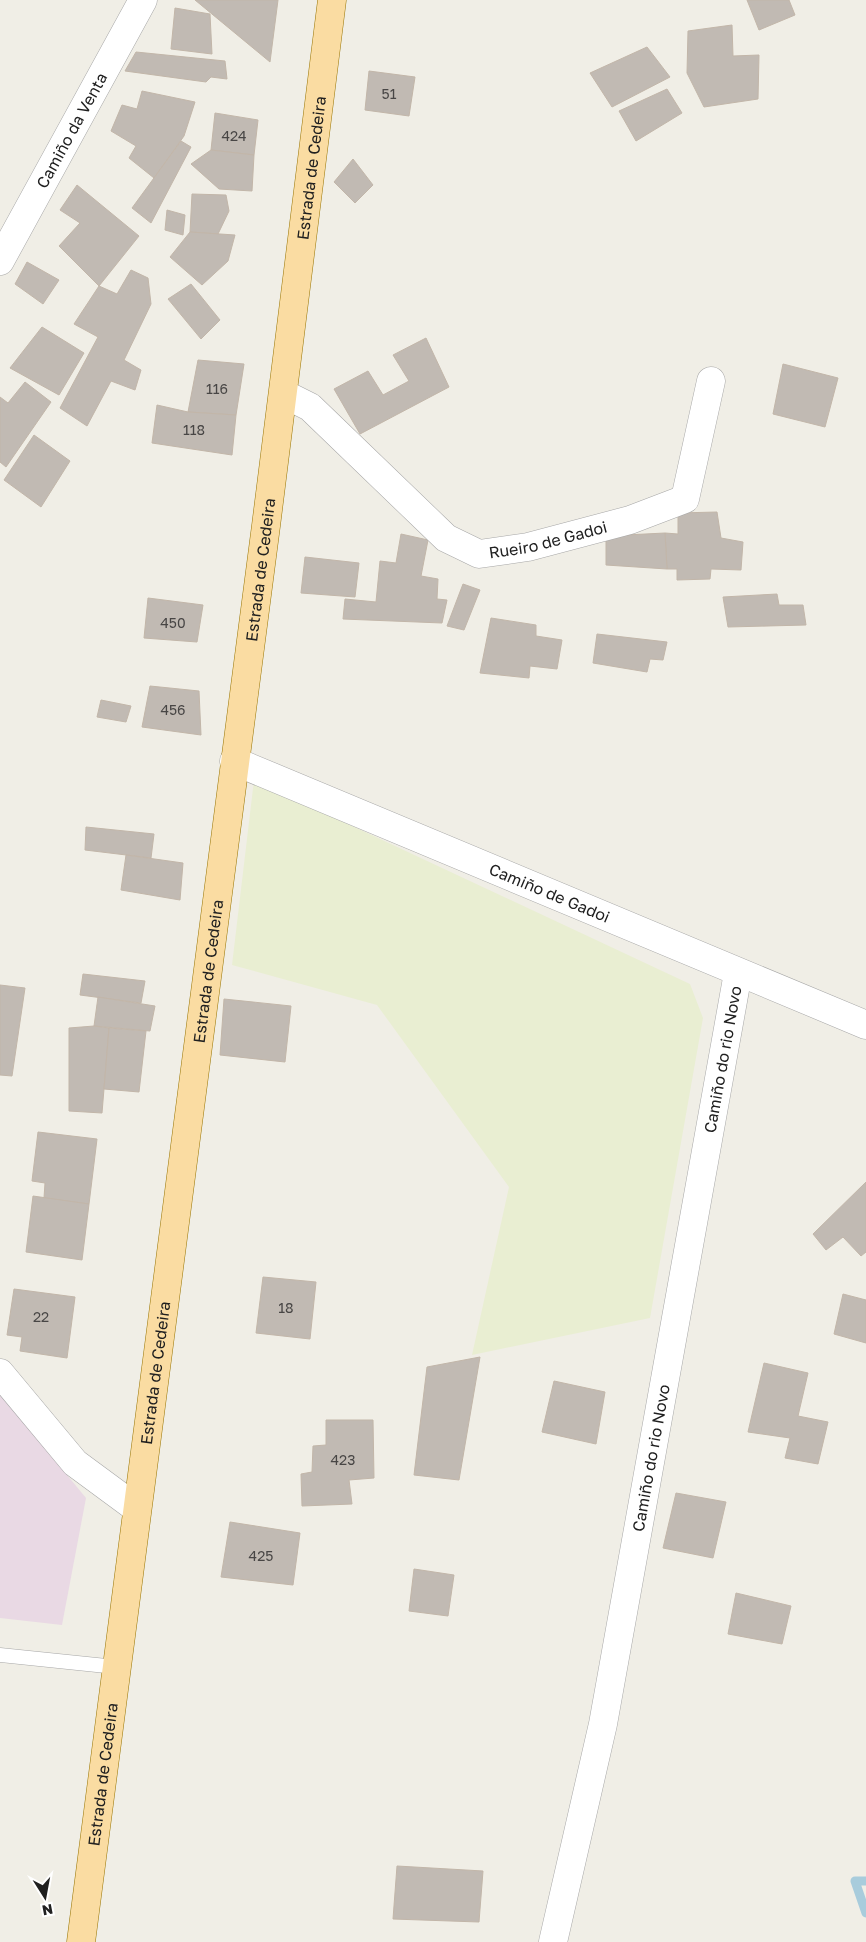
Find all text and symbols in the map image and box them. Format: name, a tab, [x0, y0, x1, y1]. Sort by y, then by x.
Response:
street label: Camiño da Venta	[32, 69, 111, 192]
house number: 51	[382, 85, 397, 102]
street label: Estrada de Cedeira	[292, 95, 330, 241]
house number: 424	[221, 127, 247, 144]
house number: 116	[206, 380, 228, 397]
house number: 118	[183, 421, 205, 438]
street label: Estrada de Cedeira	[241, 497, 279, 643]
street label: Rueiro de Gadoi	[488, 517, 609, 562]
house number: 450	[160, 614, 186, 631]
house number: 456	[160, 701, 186, 718]
street label: Camiño de Gadoi	[486, 859, 613, 927]
street label: Estrada de Cedeira	[189, 898, 227, 1044]
street label: Camiño do rio Novo	[699, 984, 746, 1135]
house number: 18	[278, 1299, 294, 1316]
street label: Estrada de Cedeira	[136, 1300, 175, 1446]
house number: 22	[33, 1308, 49, 1325]
street label: Camiño do rio Novo	[628, 1383, 674, 1533]
house number: 423	[331, 1451, 355, 1468]
house number: 425	[249, 1547, 273, 1564]
street label: Estrada de Cedeira	[83, 1701, 122, 1847]
north arrow	[20, 1872, 70, 1922]
text: N	[41, 1901, 54, 1920]

